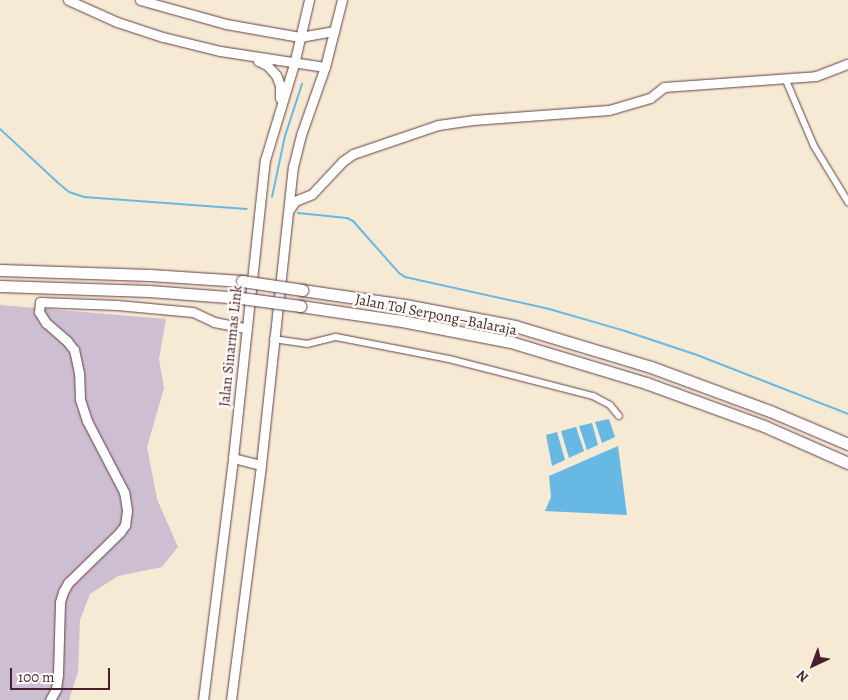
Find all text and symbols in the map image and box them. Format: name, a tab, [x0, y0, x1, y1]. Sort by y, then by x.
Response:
street label: Jalan Sinarmas Link	[216, 284, 246, 408]
street label: Jalan Tol Serpong–Balaraja	[354, 290, 518, 340]
north arrow	[788, 640, 838, 690]
scale bar	[12, 658, 112, 690]
text: N	[792, 666, 813, 687]
text: 100 m	[18, 667, 55, 687]

